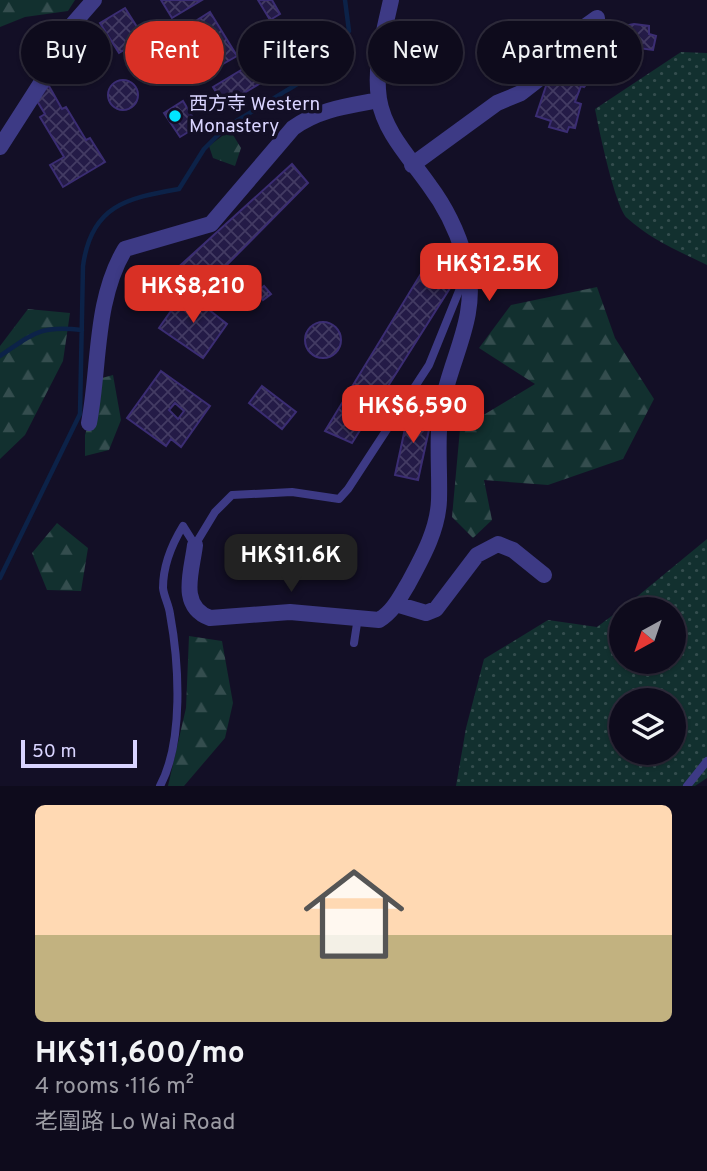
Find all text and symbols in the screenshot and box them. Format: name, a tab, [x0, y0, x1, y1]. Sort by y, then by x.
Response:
chip: Buy	[21, 21, 111, 84]
chip: Rent	[125, 21, 224, 84]
chip: Filters	[238, 21, 354, 84]
chip: New	[368, 21, 463, 84]
chip: Apartment	[477, 21, 642, 84]
place label: 西方寺 Western Monastery	[189, 93, 320, 139]
marker: 西方寺 Western Monastery	[167, 108, 183, 124]
pin: HK$12.5K	[417, 244, 561, 303]
text: HK$12.5K	[436, 251, 542, 280]
pin: HK$8,210	[121, 266, 265, 325]
text: HK$8,210	[141, 273, 245, 302]
pin: HK$6,590	[341, 386, 485, 445]
text: HK$6,590	[358, 393, 468, 422]
pin: HK$11.6K	[219, 534, 363, 594]
text: HK$11.6K	[240, 542, 342, 571]
north arrow	[609, 597, 686, 674]
map controls	[609, 597, 686, 765]
button: layers	[609, 688, 686, 765]
scale bar	[21, 737, 136, 769]
text: 50 m	[32, 740, 77, 764]
icon: home	[291, 851, 417, 977]
text: HK$11,600/mo	[35, 1036, 245, 1073]
text: 4 rooms · 116 m²	[35, 1073, 194, 1102]
text: 老圍路 Lo Wai Road	[35, 1109, 235, 1138]

